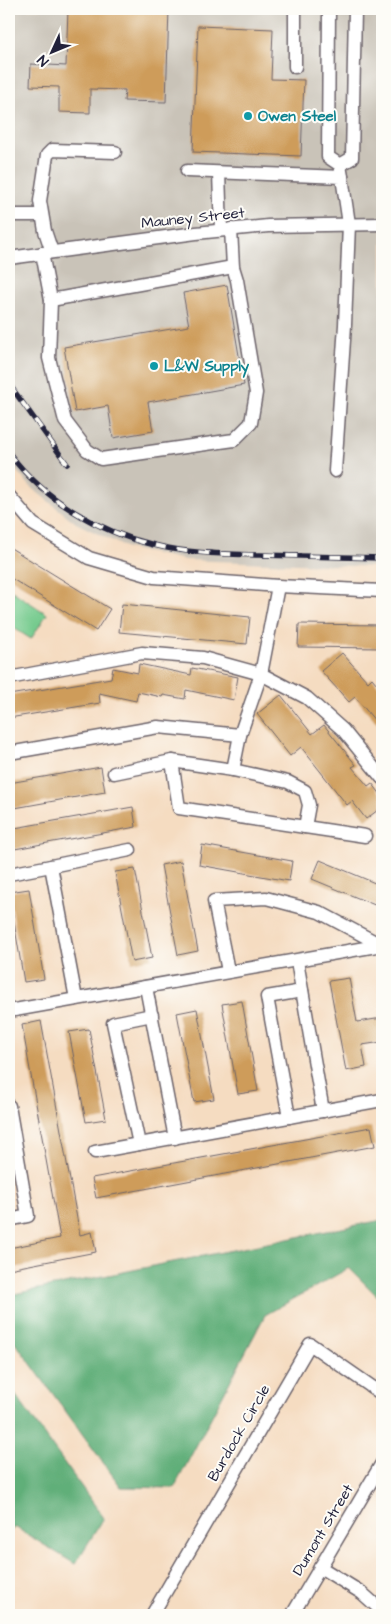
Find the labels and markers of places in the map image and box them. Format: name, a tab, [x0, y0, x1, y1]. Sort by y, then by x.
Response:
place label: Owen Steel	[258, 106, 337, 127]
marker: Owen Steel	[242, 110, 254, 122]
place label: L&W Supply	[164, 356, 250, 378]
marker: L&W Supply	[148, 360, 160, 372]

